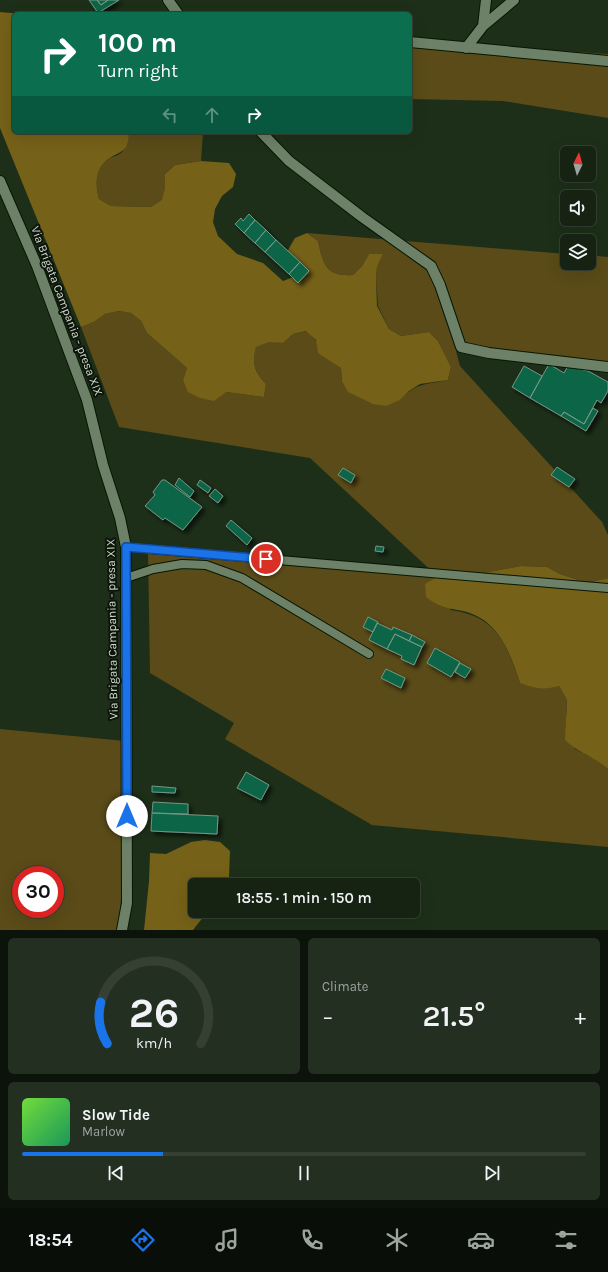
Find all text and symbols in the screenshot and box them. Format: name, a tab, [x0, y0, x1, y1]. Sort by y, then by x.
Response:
text: 100 m	[98, 26, 177, 59]
icon: right	[32, 28, 84, 80]
text: Turn right	[98, 60, 178, 82]
icon: left	[159, 104, 181, 126]
icon: ahead	[201, 104, 223, 126]
icon: right	[243, 104, 265, 126]
north arrow	[560, 146, 596, 182]
map controls	[560, 146, 596, 270]
button: sound	[560, 190, 596, 226]
street label: Via Brigata Campania - presa XIX	[28, 224, 106, 398]
button: layers	[560, 234, 596, 270]
street label: Via Brigata Campania - presa XIX	[103, 538, 121, 719]
pin	[249, 542, 283, 576]
icon: arrive	[255, 548, 277, 570]
position arrow	[106, 795, 148, 837]
speed limit sign: 30	[12, 866, 64, 918]
text: 18:55 · 1 min · 150 m	[236, 889, 372, 907]
text: Climate	[322, 979, 368, 994]
text: 26	[129, 989, 179, 1037]
text: 21.5°	[422, 998, 486, 1034]
text: −	[322, 1004, 334, 1030]
text: +	[574, 1004, 586, 1030]
text: km/h	[136, 1035, 172, 1052]
text: Slow Tide	[82, 1106, 150, 1124]
text: Marlow	[82, 1124, 125, 1139]
icon: previous	[105, 1162, 127, 1184]
icon: pause	[293, 1162, 315, 1184]
icon: next	[481, 1162, 503, 1184]
icon: directions	[129, 1226, 157, 1254]
icon: music	[213, 1226, 241, 1254]
icon: phone	[298, 1226, 326, 1254]
icon: climate	[383, 1226, 411, 1254]
icon: car	[467, 1226, 495, 1254]
icon: filters	[552, 1226, 580, 1254]
text: 18:54	[28, 1229, 72, 1251]

